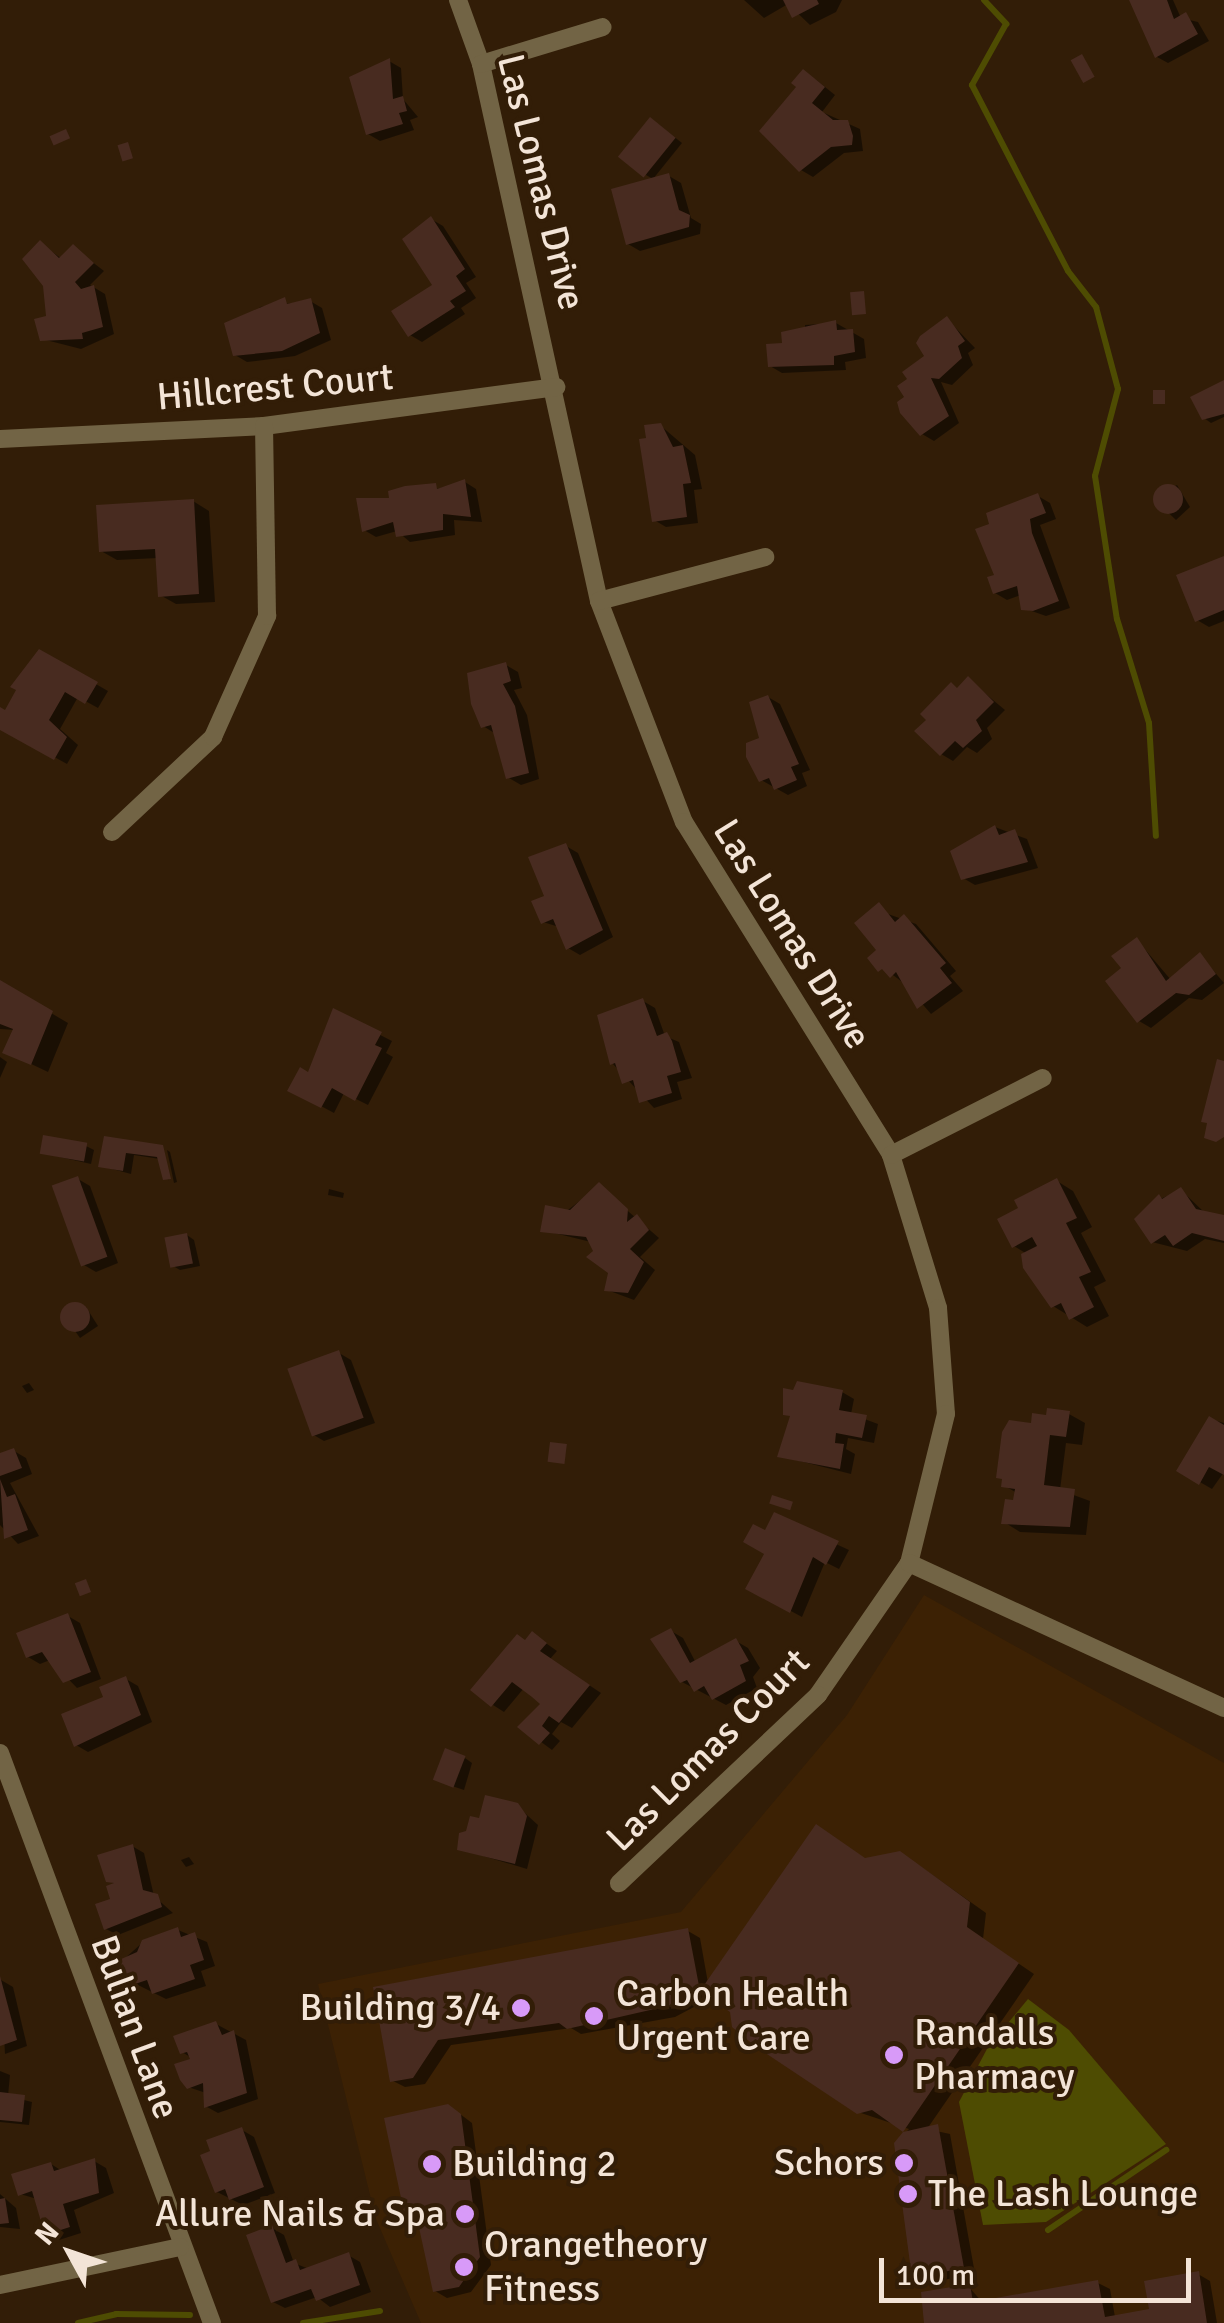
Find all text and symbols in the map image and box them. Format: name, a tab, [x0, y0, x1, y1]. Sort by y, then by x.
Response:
street label: Las Lomas Drive	[487, 49, 595, 315]
street label: Hillcrest Court	[155, 354, 395, 420]
street label: Las Lomas Drive	[703, 811, 881, 1057]
street label: Las Lomas Court	[597, 1639, 819, 1861]
street label: Bulian Lane	[81, 1929, 189, 2125]
place label: Carbon Health Urgent Care	[616, 1971, 849, 2060]
place label: Building 3/4	[300, 1985, 501, 2031]
marker: Building 3/4	[510, 1997, 532, 2019]
marker: Carbon Health Urgent Care	[581, 2003, 607, 2029]
place label: Randalls Pharmacy	[914, 2010, 1075, 2100]
marker: Randalls Pharmacy	[883, 2044, 905, 2066]
place label: Schors	[774, 2140, 884, 2186]
place label: Building 2	[452, 2141, 617, 2187]
marker: Schors	[893, 2152, 915, 2174]
marker: Building 2	[421, 2153, 443, 2175]
place label: The Lash Lounge	[928, 2171, 1198, 2217]
marker: The Lash Lounge	[897, 2183, 919, 2205]
place label: Allure Nails & Spa	[155, 2191, 445, 2237]
north arrow	[20, 2203, 120, 2303]
marker: Allure Nails & Spa	[454, 2203, 476, 2225]
text: N	[28, 2215, 66, 2252]
place label: Orangetheory Fitness	[484, 2222, 707, 2312]
scale bar	[884, 2238, 1196, 2300]
marker: Orangetheory Fitness	[453, 2256, 475, 2278]
text: 100 m	[896, 2257, 975, 2294]

